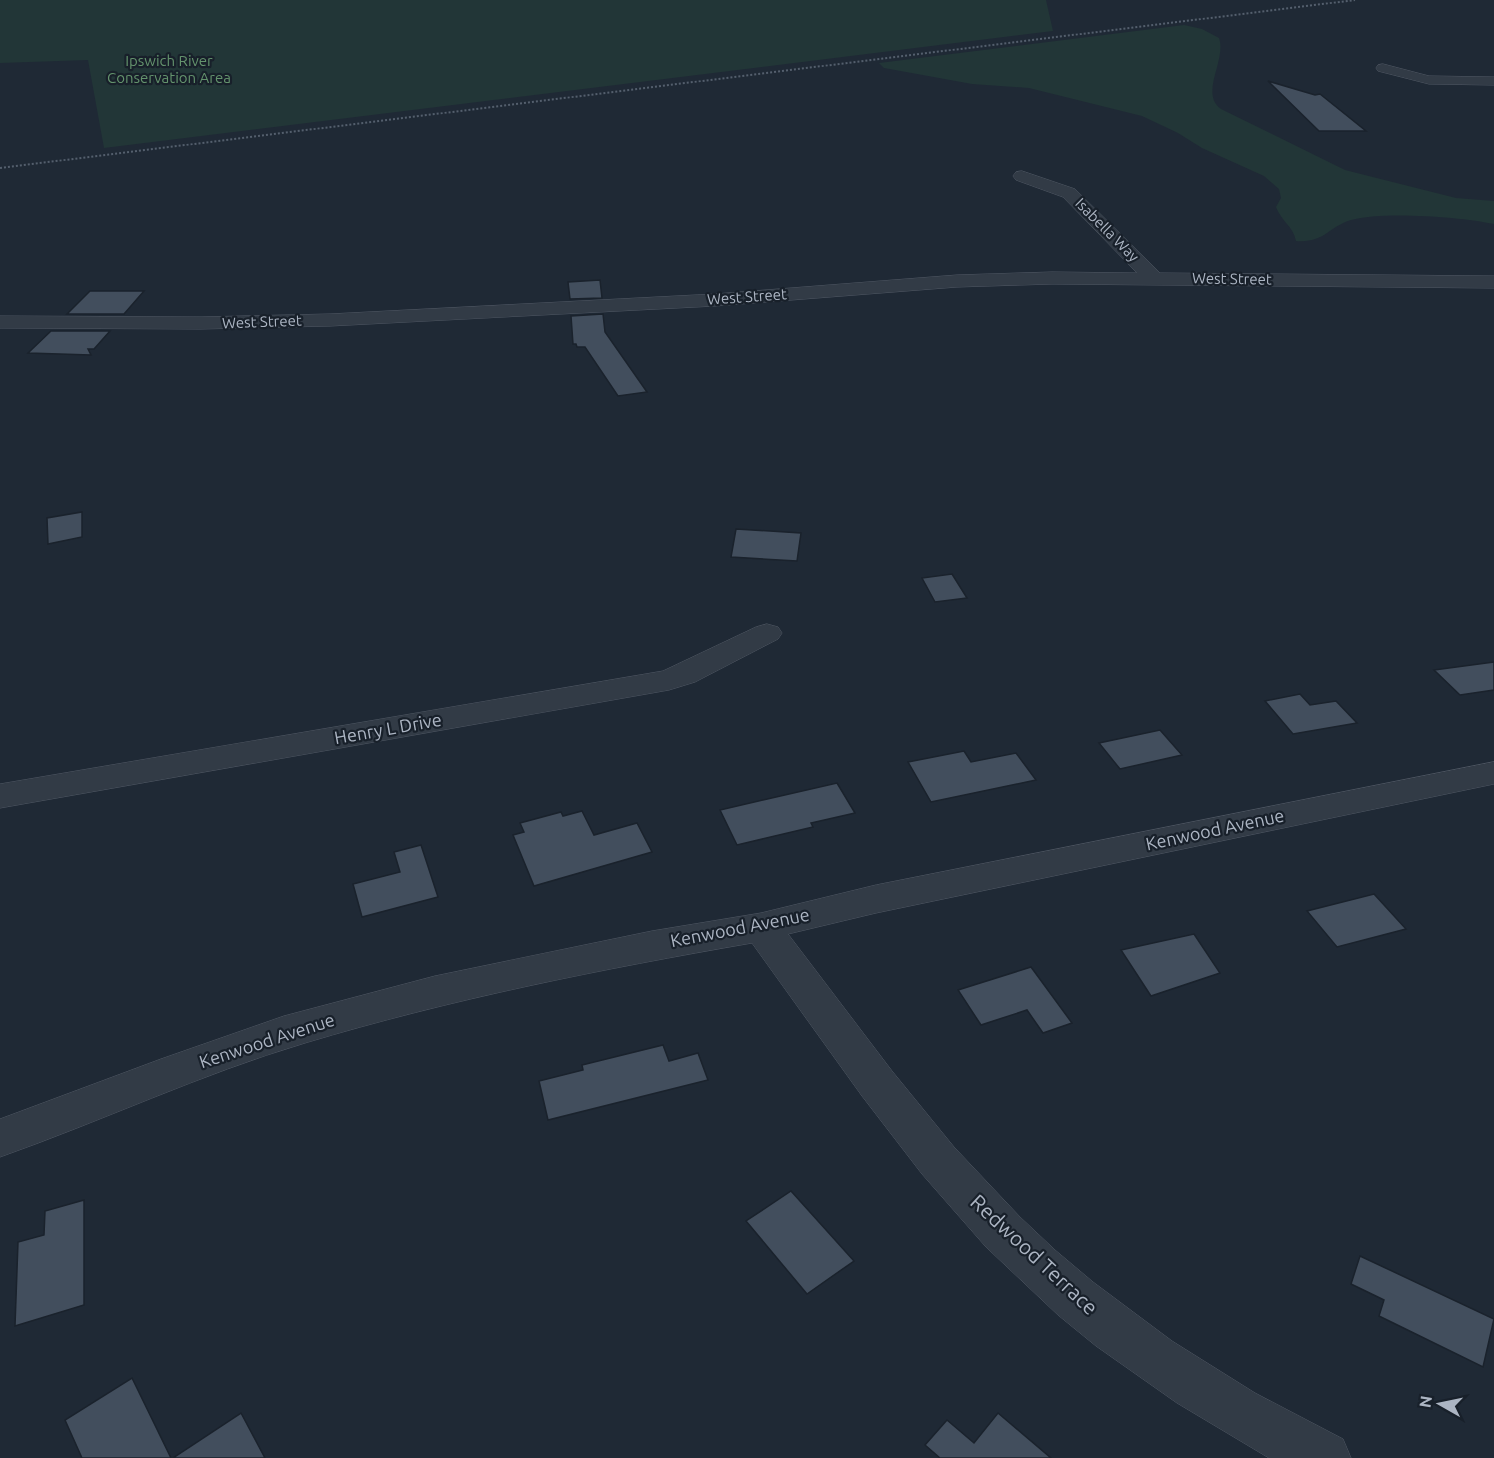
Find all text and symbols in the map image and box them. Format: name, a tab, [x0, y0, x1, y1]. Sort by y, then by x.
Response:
park label: Ipswich River Conservation Area	[107, 52, 231, 86]
street label: Isabella Way	[1072, 194, 1143, 265]
street label: West Street	[1192, 269, 1272, 288]
street label: West Street	[707, 285, 787, 308]
street label: West Street	[222, 312, 302, 331]
street label: Henry L Drive	[333, 709, 443, 747]
street label: Kenwood Avenue	[1144, 805, 1286, 853]
street label: Kenwood Avenue	[669, 904, 811, 950]
street label: Kenwood Avenue	[196, 1009, 337, 1071]
street label: Redwood Terrace	[966, 1189, 1103, 1319]
north arrow	[1410, 1374, 1470, 1434]
text: N	[1415, 1394, 1435, 1409]

